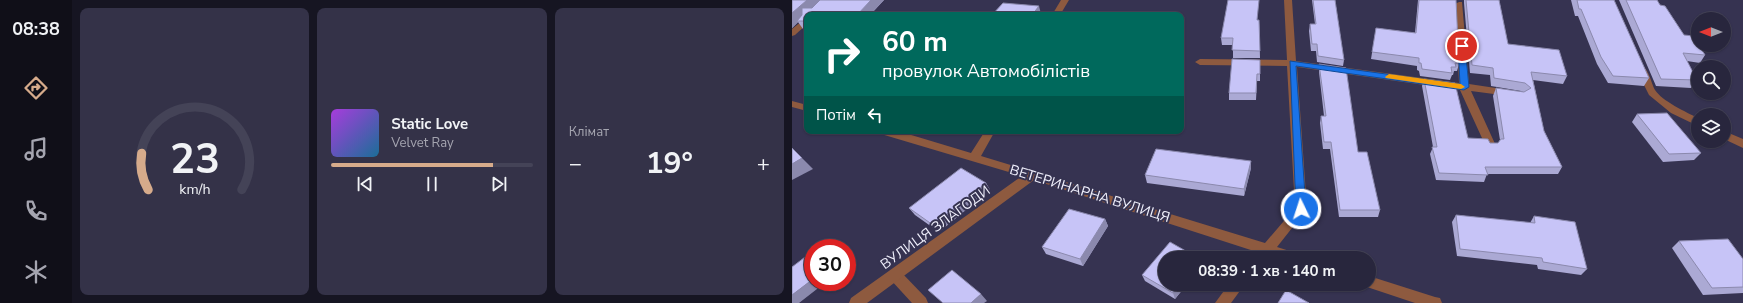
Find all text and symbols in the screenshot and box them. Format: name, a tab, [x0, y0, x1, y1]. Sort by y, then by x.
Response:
north arrow	[1691, 12, 1731, 52]
map controls	[1691, 12, 1731, 148]
text: 08:38	[12, 17, 60, 41]
text: 60 m	[882, 23, 948, 61]
icon: right	[816, 28, 868, 80]
pin	[1445, 29, 1479, 63]
icon: arrive	[1451, 35, 1473, 57]
text: провулок Автомобілістів	[882, 59, 1090, 83]
button: search	[1691, 60, 1731, 100]
icon: directions	[22, 74, 50, 102]
icon: left	[864, 104, 886, 126]
text: Потім	[816, 105, 856, 125]
button: layers	[1691, 108, 1731, 148]
text: Static Love	[391, 114, 468, 134]
text: Клімат	[569, 123, 609, 141]
text: 23	[170, 130, 220, 187]
text: Velvet Ray	[391, 134, 454, 152]
icon: music	[22, 135, 50, 163]
text: 19°	[646, 143, 693, 184]
text: −	[569, 149, 582, 179]
text: +	[757, 149, 770, 179]
street label: ВЕТЕРИНАРНА ВУЛИЦЯ	[1007, 160, 1172, 227]
icon: previous	[354, 173, 376, 195]
icon: pause	[421, 173, 443, 195]
icon: next	[488, 173, 510, 195]
text: km/h	[179, 179, 210, 198]
street label: ВУЛИЦЯ ЗЛАГОДИ	[877, 181, 994, 274]
position arrow	[1280, 188, 1322, 230]
icon: phone	[22, 197, 50, 225]
speed limit sign: 30	[804, 239, 856, 291]
icon: climate	[22, 258, 50, 286]
text: 08:39 · 1 хв · 140 m	[1198, 261, 1336, 281]

